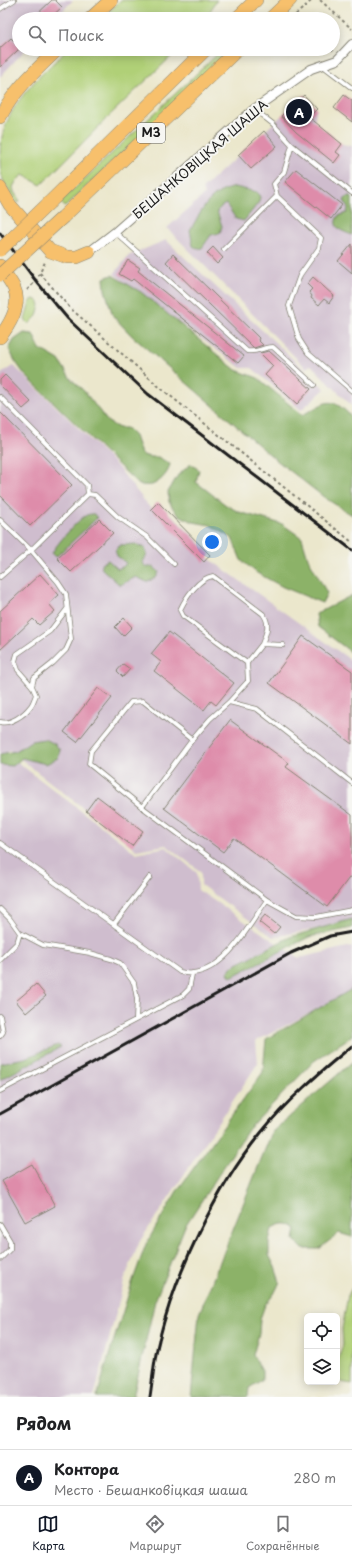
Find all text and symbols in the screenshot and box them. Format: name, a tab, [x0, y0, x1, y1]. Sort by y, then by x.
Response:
search box	[12, 12, 340, 56]
icon: search	[26, 23, 48, 45]
text: Поиск	[58, 23, 104, 46]
street label: БЕШАНКОВІЦКАЯ ШАША	[128, 94, 271, 223]
pin: A	[286, 97, 312, 127]
road number: М3	[137, 123, 165, 143]
your location	[202, 532, 222, 552]
map controls	[304, 1313, 340, 1385]
button: locate	[304, 1313, 340, 1349]
button: layers	[304, 1349, 340, 1385]
text: Рядом	[16, 1410, 71, 1436]
text: Контора	[54, 1457, 119, 1480]
text: A	[24, 1468, 34, 1487]
text: 280 m	[294, 1468, 336, 1487]
text: Место · Бешанковіцкая шаша	[54, 1480, 248, 1499]
tab: Карта	[32, 1513, 65, 1554]
tab: Маршрут	[129, 1513, 181, 1554]
tab: Сохранённые	[246, 1513, 320, 1554]

